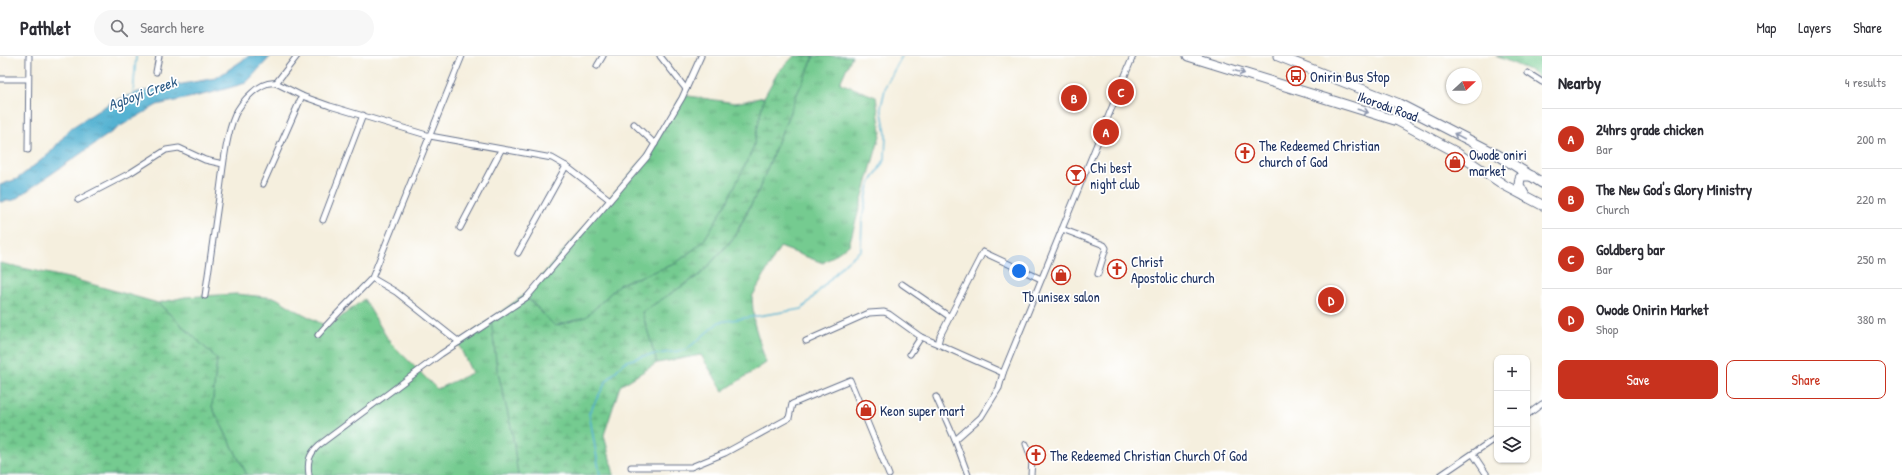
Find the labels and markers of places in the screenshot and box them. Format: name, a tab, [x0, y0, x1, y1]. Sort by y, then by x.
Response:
bus stop icon: Onirin Bus Stop	[1285, 65, 1307, 87]
place label: Onirin Bus Stop	[1310, 67, 1390, 87]
pin: C	[1108, 77, 1134, 107]
pin: B	[1061, 83, 1087, 113]
pin: A	[1093, 117, 1119, 147]
place label: The Redeemed Christian church of God	[1259, 136, 1380, 171]
church icon: The Redeemed Christian church of God	[1234, 142, 1256, 164]
place label: Owode oniri market	[1469, 145, 1527, 180]
shop icon: Owode oniri market	[1444, 151, 1466, 173]
place label: Chi best night club	[1090, 158, 1140, 194]
bar icon: Chi best night club	[1065, 164, 1087, 186]
place label: Christ Apostolic church	[1131, 252, 1215, 288]
church icon: Christ Apostolic church	[1106, 258, 1128, 280]
shop icon: Tb unisex salon	[1050, 264, 1072, 286]
pin: D	[1318, 285, 1344, 315]
place label: Tb unisex salon	[1022, 287, 1100, 306]
shop icon: Keon super mart	[855, 399, 877, 421]
place label: Keon super mart	[880, 401, 965, 421]
church icon: The Redeemed Christian Church Of God	[1025, 444, 1047, 466]
place label: The Redeemed Christian Church Of God	[1050, 446, 1247, 465]

